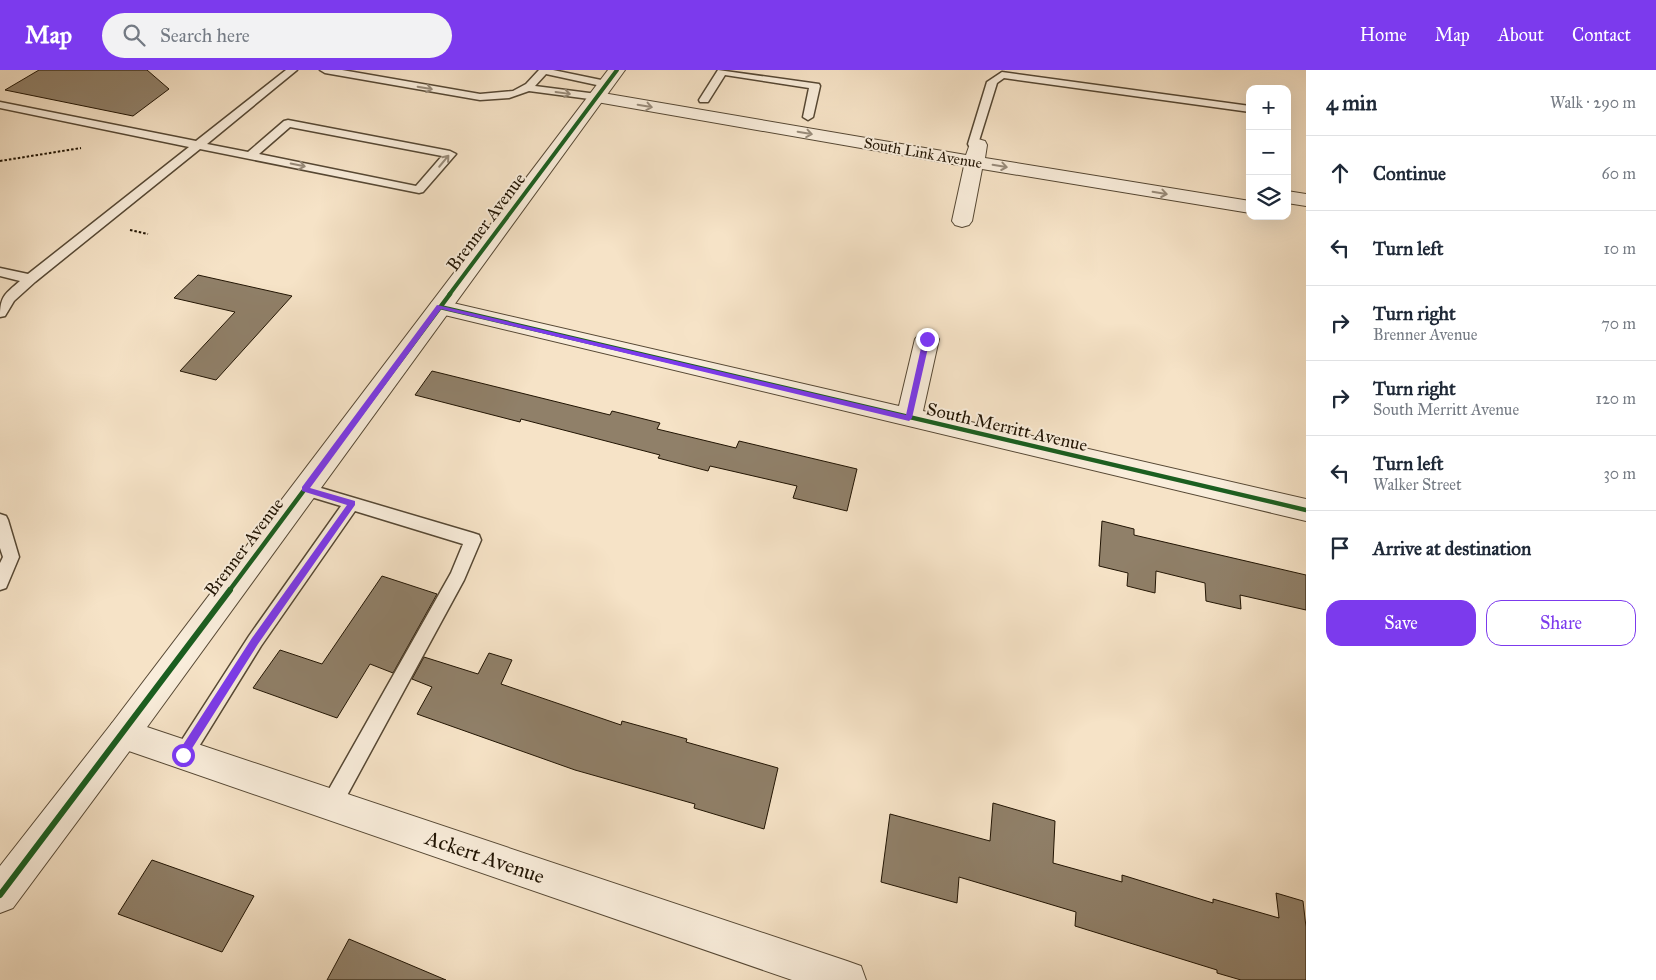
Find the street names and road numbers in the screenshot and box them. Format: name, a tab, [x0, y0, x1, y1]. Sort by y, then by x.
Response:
street label: South Link Avenue	[862, 134, 984, 172]
street label: Brenner Avenue	[442, 168, 530, 276]
street label: South Merritt Avenue	[924, 398, 1090, 456]
street label: Brenner Avenue	[200, 493, 288, 601]
street label: Ackert Avenue	[421, 824, 548, 890]

